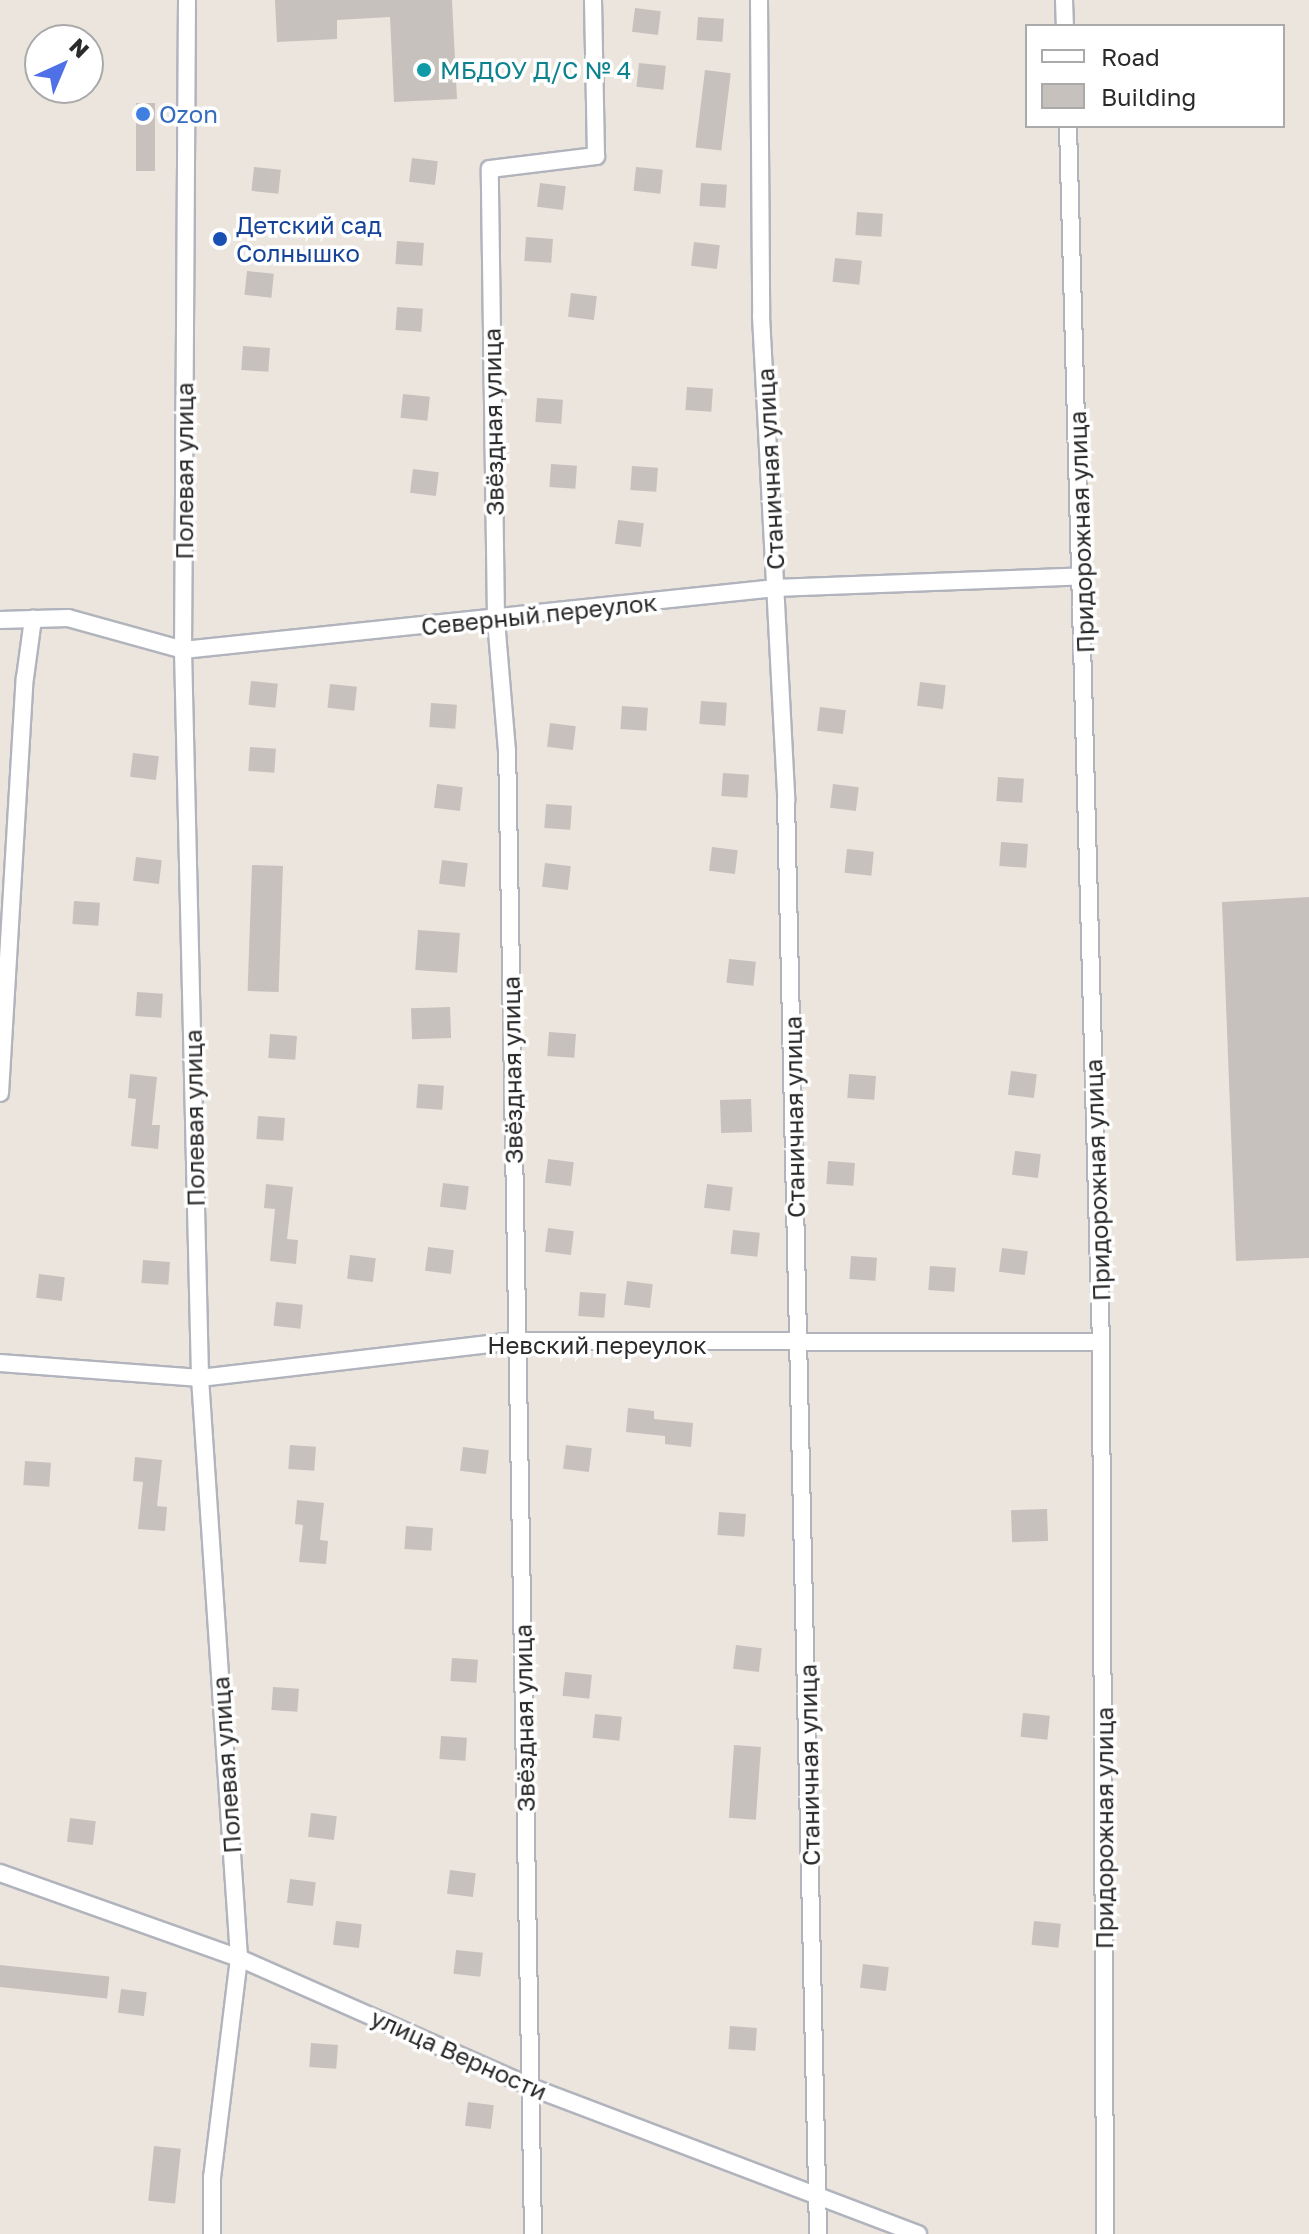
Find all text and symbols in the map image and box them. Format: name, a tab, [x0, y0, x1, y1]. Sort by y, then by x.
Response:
north arrow	[24, 24, 104, 104]
legend	[1025, 24, 1285, 128]
text: N	[64, 32, 95, 63]
text: Road	[1101, 42, 1160, 71]
place label: МБДОУ Д/С № 4	[440, 56, 631, 84]
marker: МБДОУ Д/С № 4	[415, 61, 433, 79]
text: Building	[1101, 82, 1196, 111]
place label: Ozon	[159, 100, 218, 128]
marker: Ozon	[134, 105, 152, 123]
place label: Детский сад Солнышко	[236, 211, 382, 267]
marker: Детский сад Солнышко	[211, 230, 229, 248]
street label: Звёздная улица	[477, 328, 509, 516]
street label: Станичная улица	[750, 367, 790, 571]
street label: Полевая улица	[170, 382, 198, 560]
street label: Придорожная улица	[1062, 410, 1100, 654]
street label: Северный переулок	[420, 587, 658, 641]
street label: Звёздная улица	[496, 976, 528, 1164]
street label: Станичная улица	[778, 1016, 810, 1218]
street label: Полевая улица	[178, 1029, 210, 1207]
street label: Придорожная улица	[1078, 1058, 1116, 1302]
street label: Невский переулок	[487, 1331, 707, 1359]
street label: Звёздная улица	[508, 1624, 540, 1812]
street label: Станичная улица	[793, 1664, 825, 1866]
street label: Полевая улица	[205, 1676, 247, 1854]
street label: Придорожная улица	[1090, 1707, 1118, 1949]
street label: улица Верности	[367, 2002, 551, 2106]

